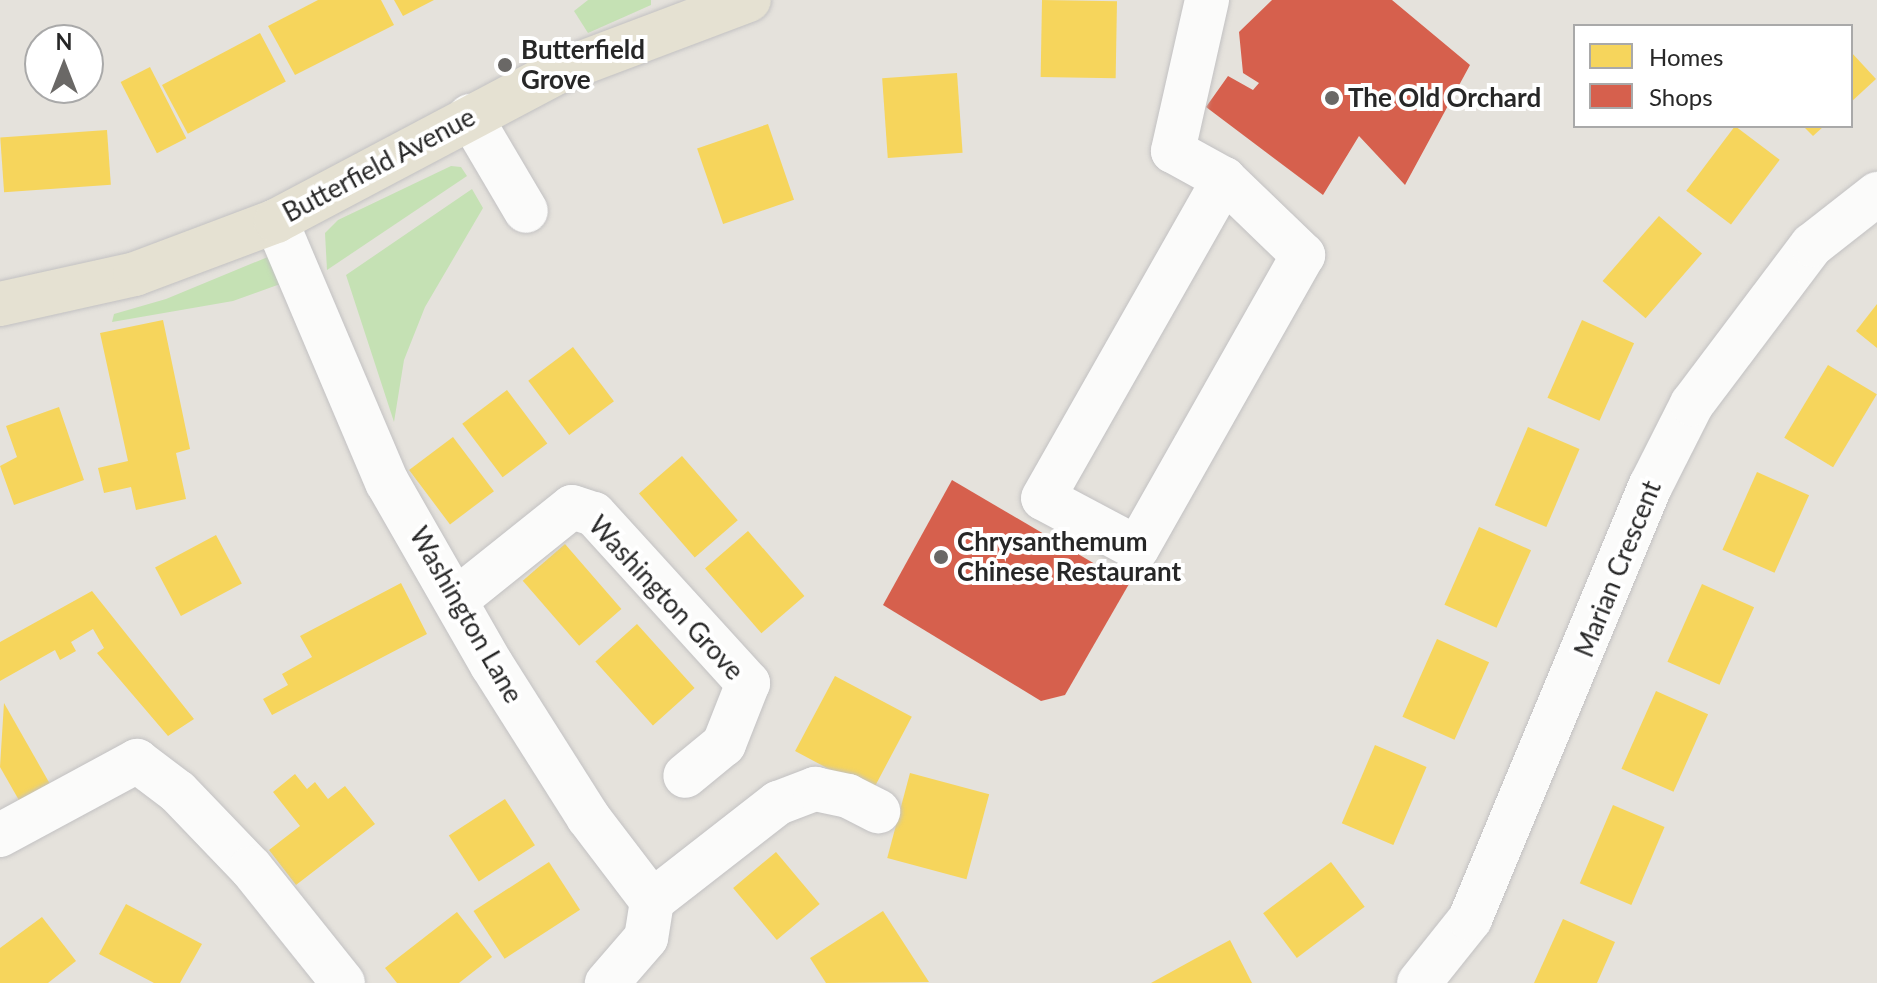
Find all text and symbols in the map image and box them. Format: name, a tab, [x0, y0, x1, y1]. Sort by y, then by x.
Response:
north arrow	[24, 24, 104, 104]
legend	[1573, 24, 1853, 128]
text: N	[56, 28, 72, 55]
place label: Butterfield Grove	[521, 34, 645, 96]
text: Homes	[1649, 42, 1723, 71]
marker: Butterfield Grove	[496, 56, 514, 74]
place label: The Old Orchard	[1348, 82, 1541, 114]
text: Shops	[1649, 82, 1713, 111]
marker: The Old Orchard	[1323, 89, 1341, 107]
street label: Butterfield Avenue	[277, 101, 481, 229]
street label: Marian Crescent	[1568, 476, 1668, 662]
street label: Washington Grove	[582, 510, 750, 686]
street label: Washington Lane	[403, 521, 529, 709]
place label: Chrysanthemum Chinese Restaurant	[957, 526, 1181, 588]
marker: Chrysanthemum Chinese Restaurant	[932, 548, 950, 566]

